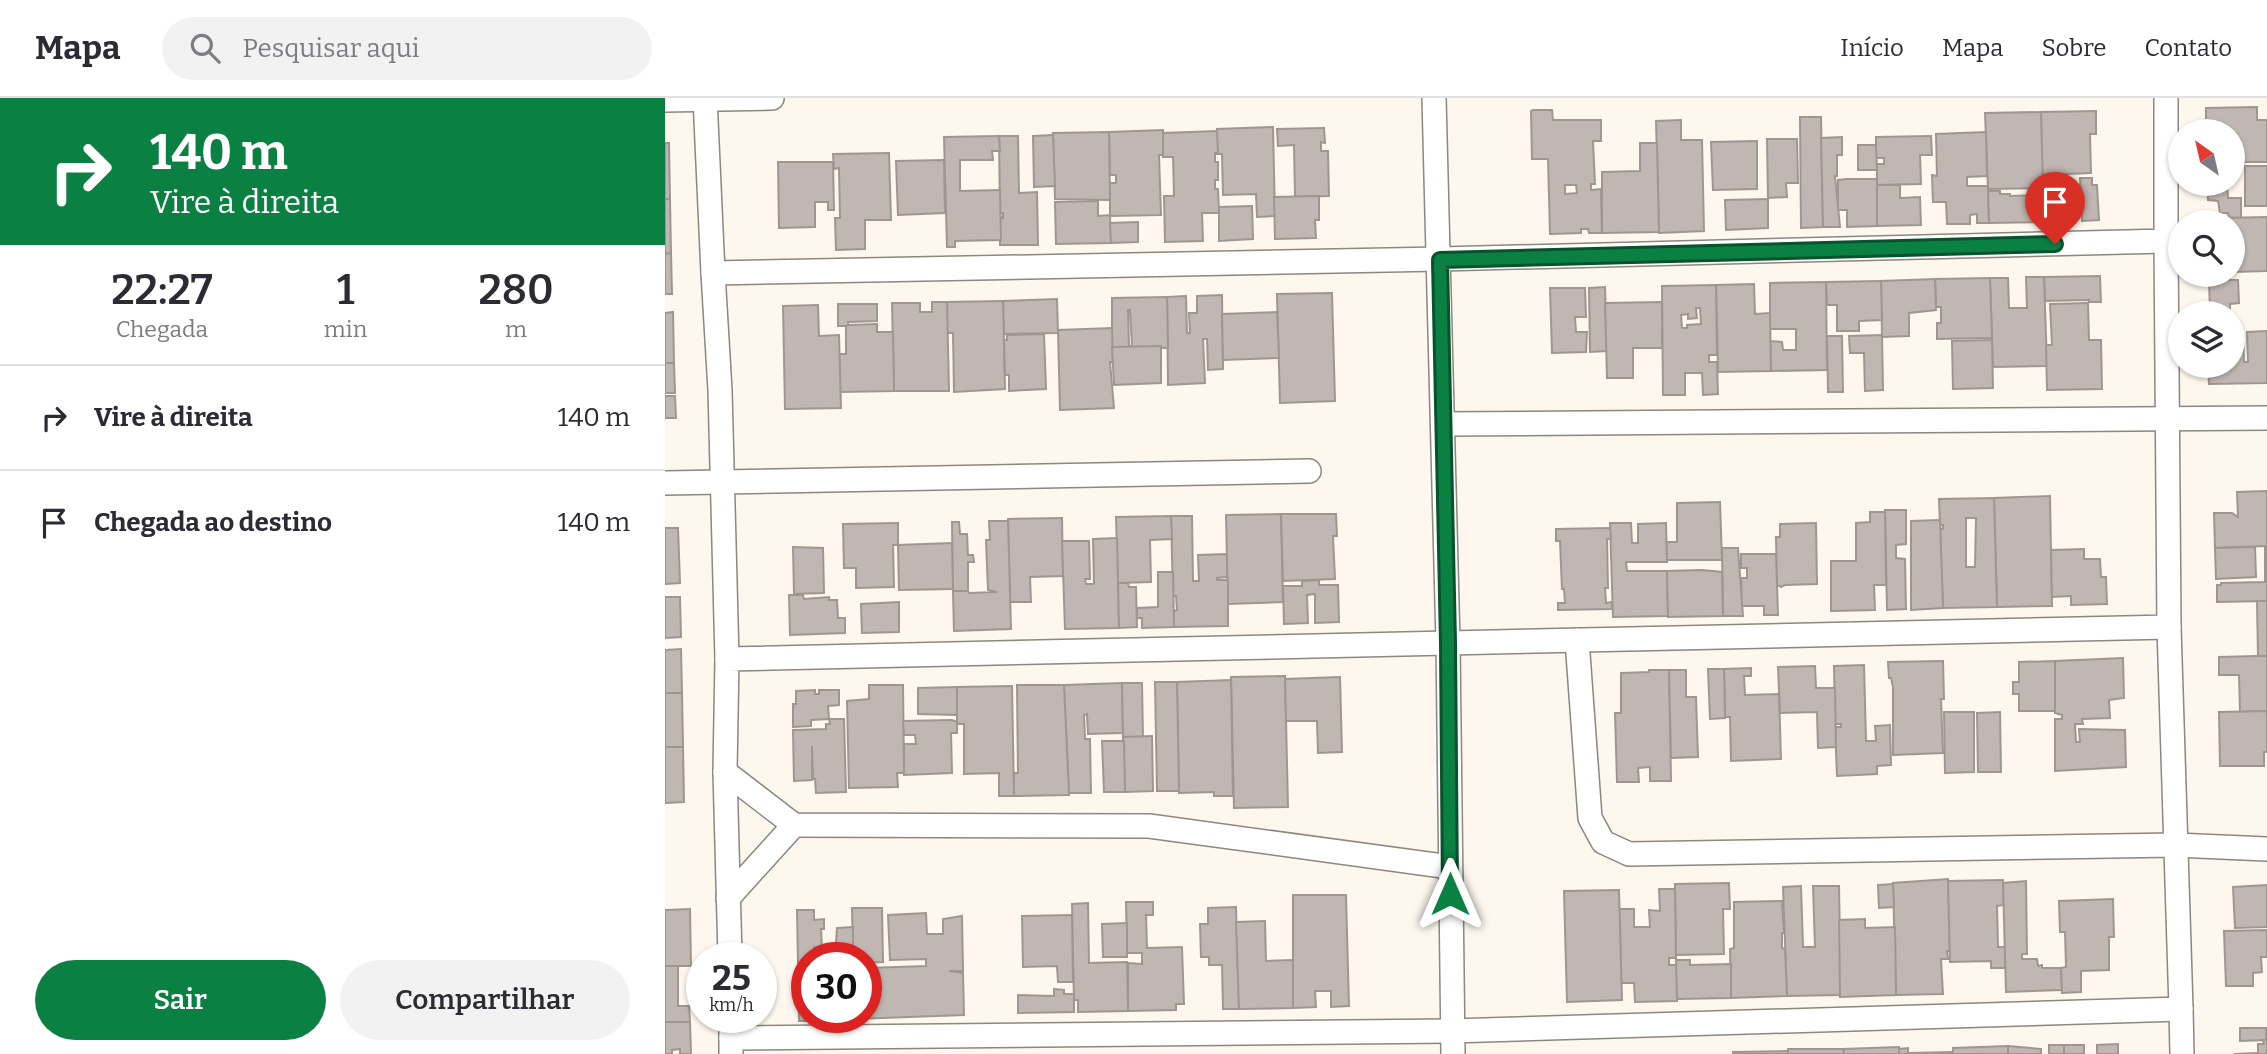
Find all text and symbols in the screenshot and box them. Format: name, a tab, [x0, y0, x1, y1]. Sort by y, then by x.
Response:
search box	[162, 17, 652, 80]
text: Mapa	[35, 28, 120, 68]
icon: search	[186, 29, 224, 67]
text: Pesquisar aqui	[242, 33, 420, 64]
text: Início	[1840, 34, 1904, 62]
text: Mapa	[1942, 34, 2003, 62]
text: Sobre	[2041, 34, 2106, 62]
text: Contato	[2144, 34, 2232, 62]
north arrow	[2168, 119, 2245, 196]
map controls	[2168, 119, 2245, 378]
text: 140 m	[150, 123, 288, 182]
icon: right	[35, 126, 126, 217]
pin	[2025, 172, 2085, 244]
text: Vire à direita	[150, 183, 339, 221]
icon: arrive	[2036, 183, 2074, 221]
button: search	[2168, 210, 2245, 287]
text: 22:27	[111, 265, 213, 315]
text: 1	[337, 265, 354, 315]
text: 280	[478, 265, 554, 315]
button: layers	[2168, 301, 2245, 378]
text: Chegada	[116, 315, 208, 343]
text: min	[324, 315, 367, 343]
text: m	[505, 315, 527, 343]
icon: right	[35, 399, 73, 437]
text: Vire à direita	[94, 402, 253, 433]
text: 140 m	[558, 402, 630, 433]
icon: arrive	[35, 504, 73, 542]
text: Chegada ao destino	[94, 507, 332, 538]
text: 140 m	[558, 507, 630, 538]
position arrow	[1413, 857, 1487, 931]
speed limit sign: 30	[791, 942, 882, 1033]
text: 25	[712, 957, 751, 999]
button: Sair	[35, 960, 326, 1040]
button: Compartilhar	[340, 960, 630, 1040]
text: km/h	[709, 994, 754, 1016]

